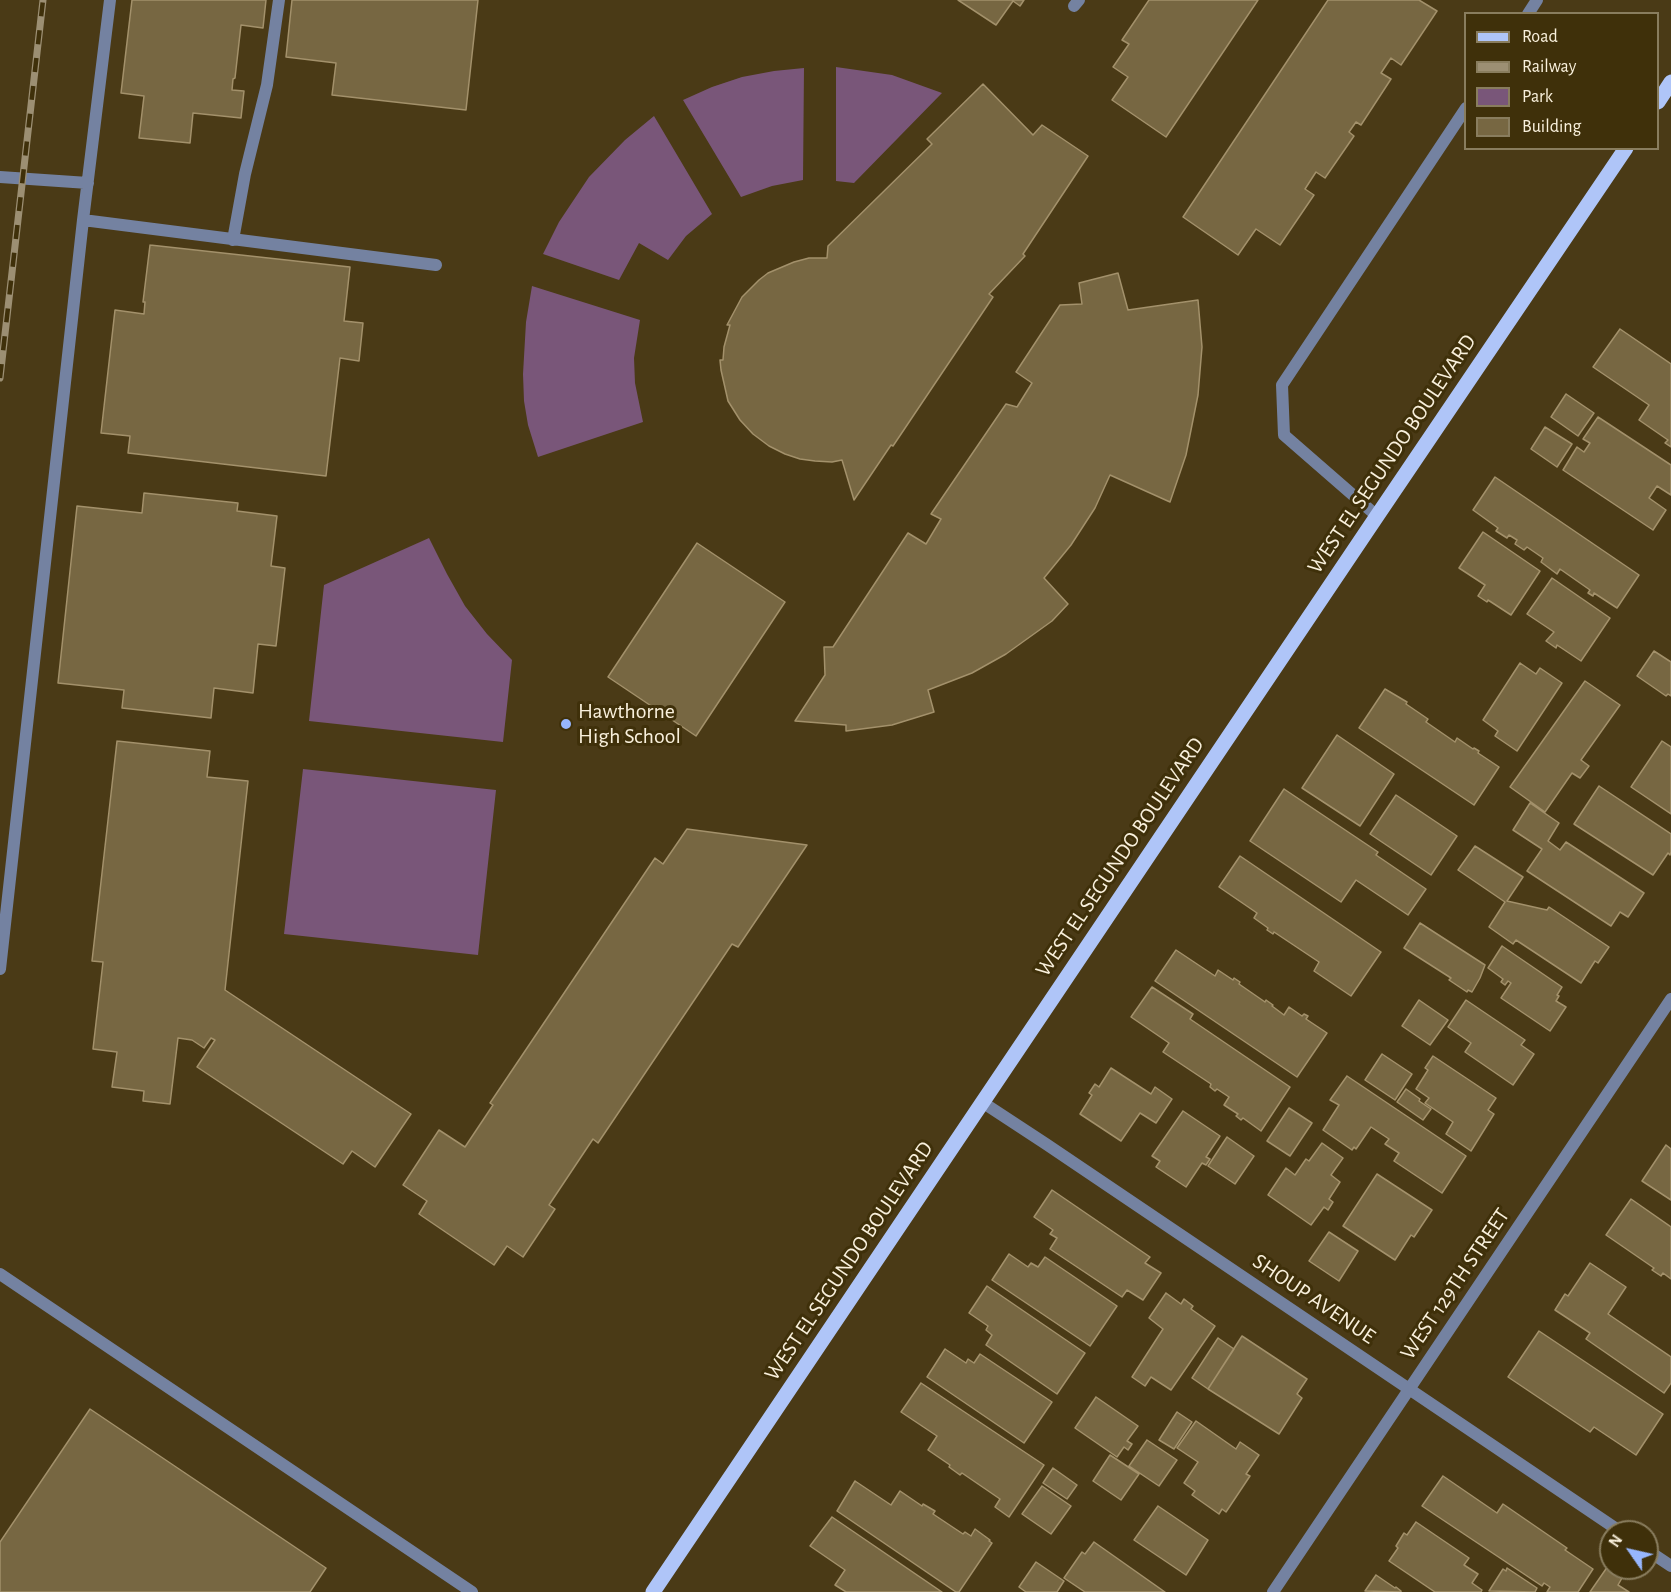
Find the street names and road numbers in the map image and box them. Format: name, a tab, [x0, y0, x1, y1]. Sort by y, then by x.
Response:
street label: WEST EL SEGUNDO BOULEVARD	[1302, 329, 1482, 579]
street label: WEST EL SEGUNDO BOULEVARD	[1030, 732, 1210, 982]
street label: WEST EL SEGUNDO BOULEVARD	[759, 1136, 939, 1386]
street label: WEST 129TH STREET	[1395, 1203, 1515, 1365]
street label: SHOUP AVENUE	[1248, 1248, 1380, 1350]

